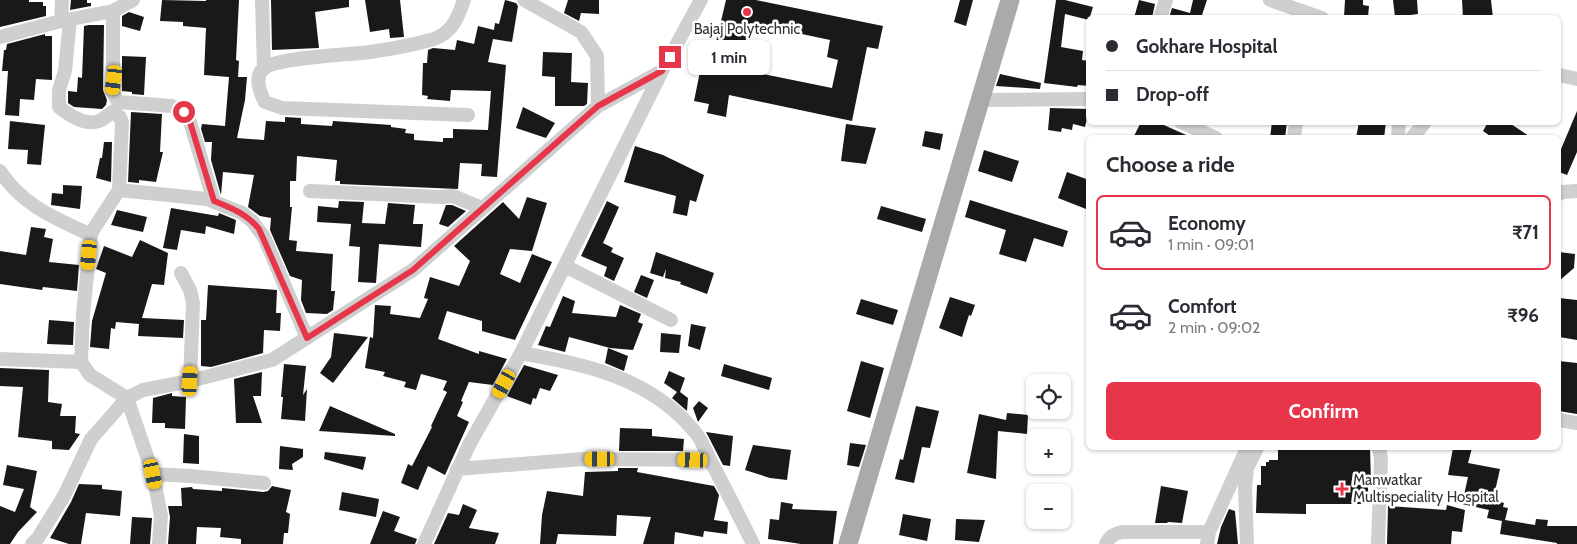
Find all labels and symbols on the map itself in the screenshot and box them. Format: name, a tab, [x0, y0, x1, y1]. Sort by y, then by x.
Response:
marker: Bajaj Polytechnic	[741, 6, 753, 18]
place label: Bajaj Polytechnic	[694, 20, 801, 38]
callout: 1 min	[688, 40, 770, 74]
route end	[659, 46, 681, 68]
car	[104, 64, 123, 96]
route start	[173, 101, 195, 123]
car	[80, 239, 97, 271]
car	[181, 366, 198, 396]
car	[490, 367, 517, 401]
car	[585, 452, 615, 467]
car	[677, 452, 708, 468]
car	[142, 458, 163, 490]
place label: Manwatkar Multispeciality Hospital	[1353, 471, 1499, 506]
marker: Manwatkar Multispeciality Hospital	[1335, 482, 1349, 496]

